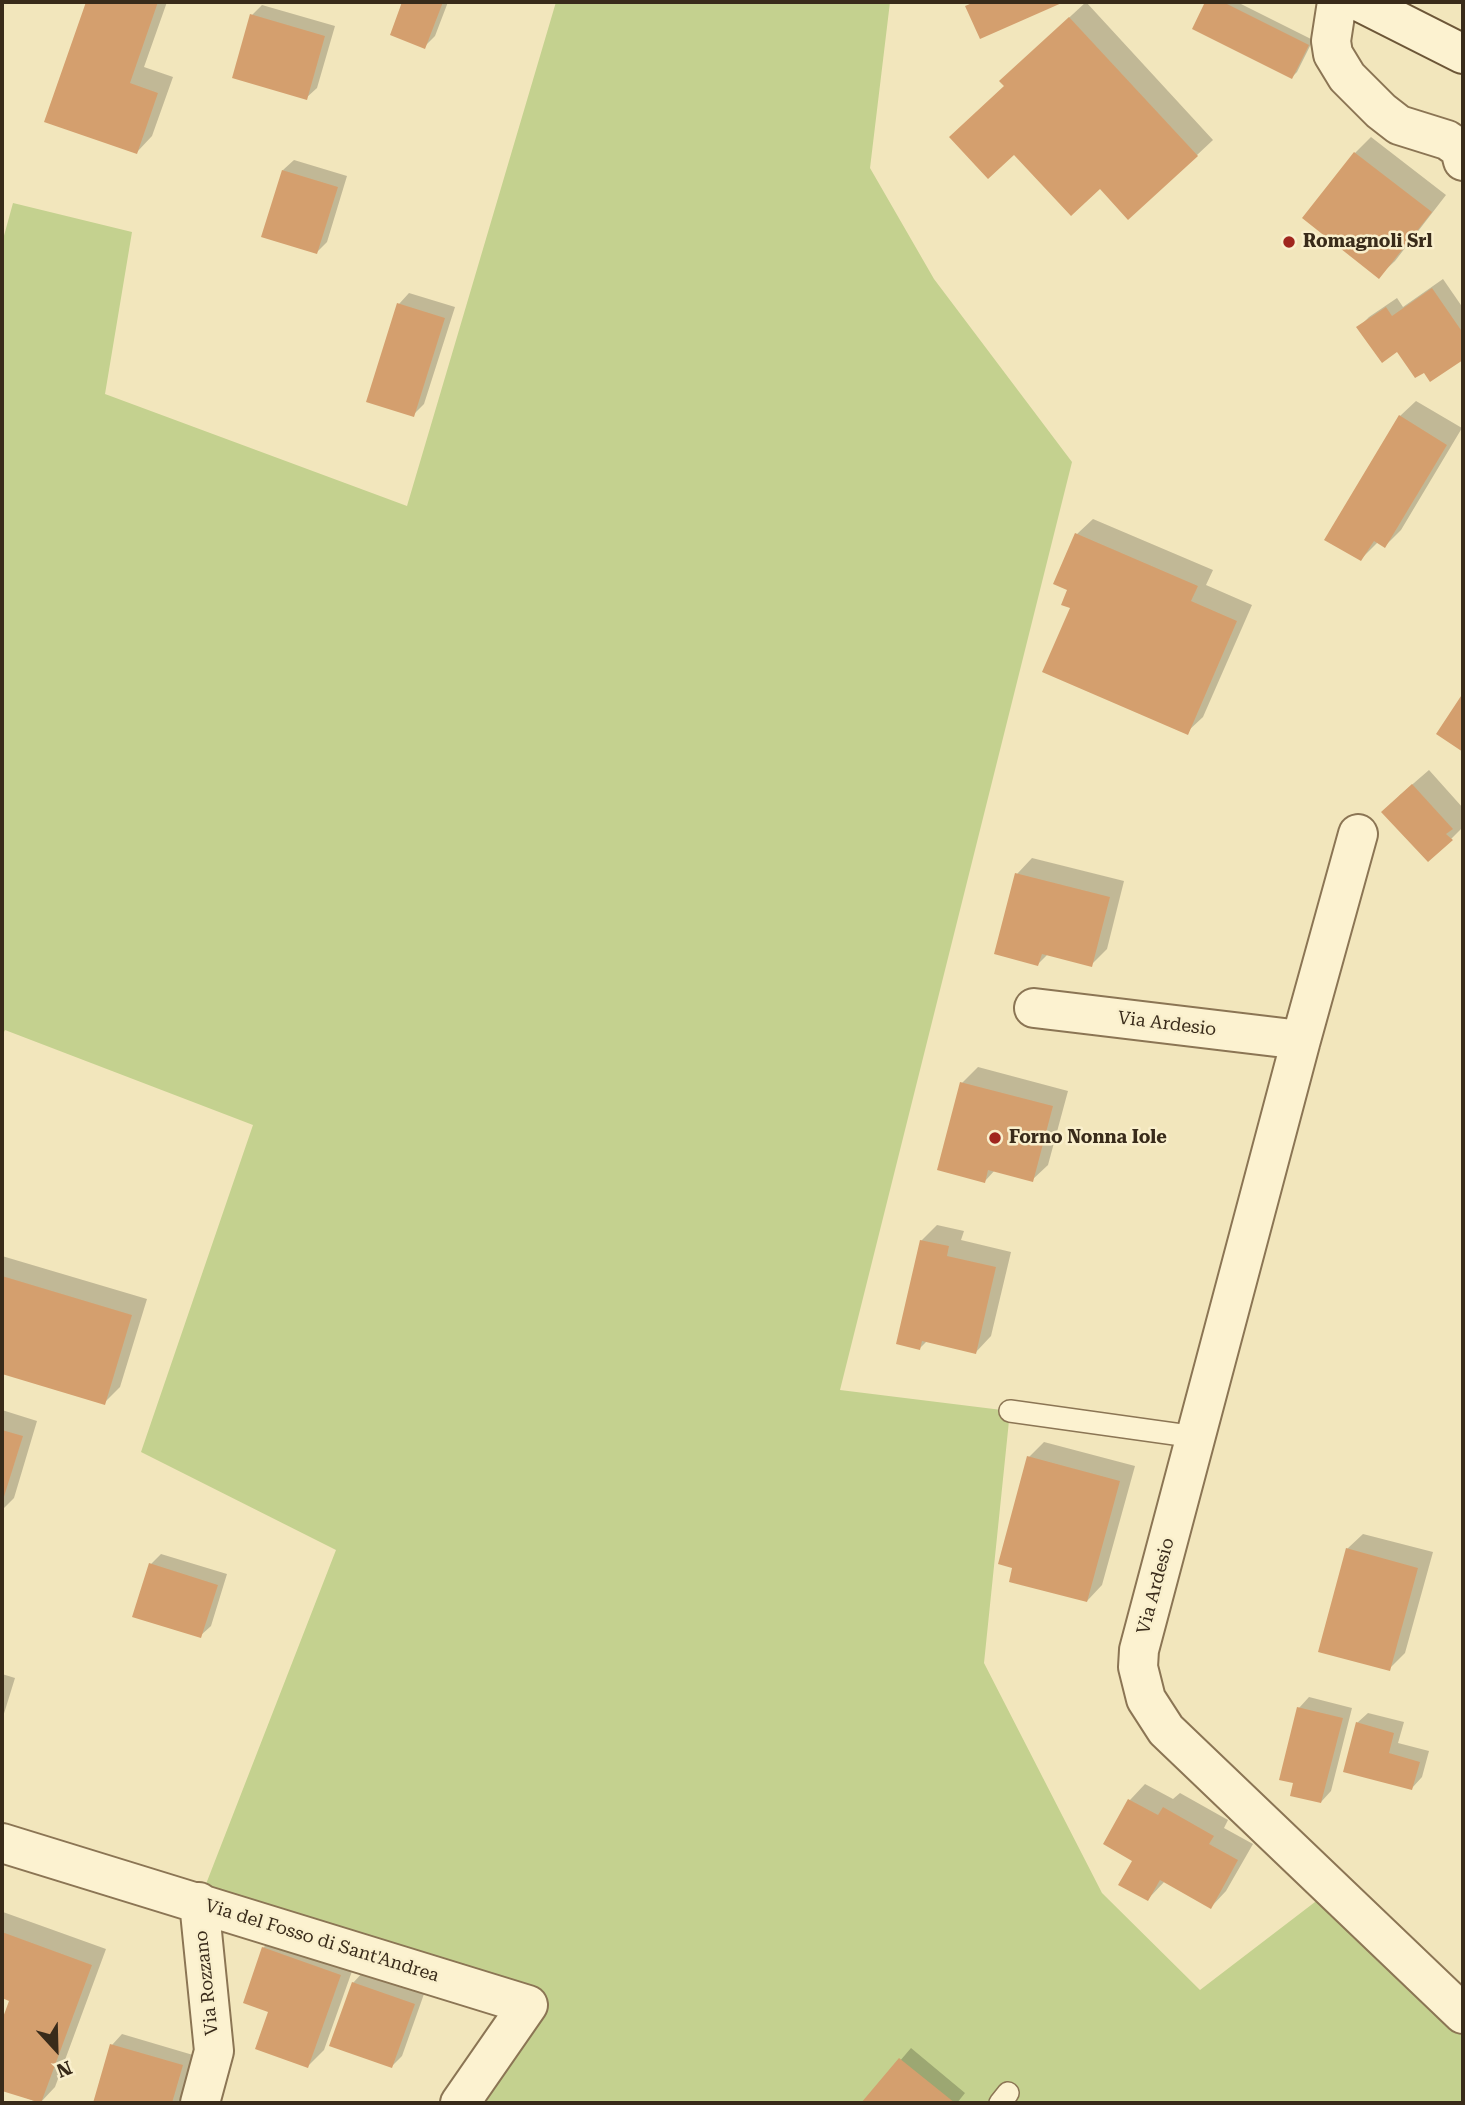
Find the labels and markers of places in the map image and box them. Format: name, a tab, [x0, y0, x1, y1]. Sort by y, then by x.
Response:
place label: Romagnoli Srl	[1303, 231, 1432, 253]
marker: Romagnoli Srl	[1281, 234, 1297, 250]
place label: Forno Nonna Iole	[1009, 1127, 1167, 1149]
marker: Forno Nonna Iole	[987, 1130, 1003, 1146]

